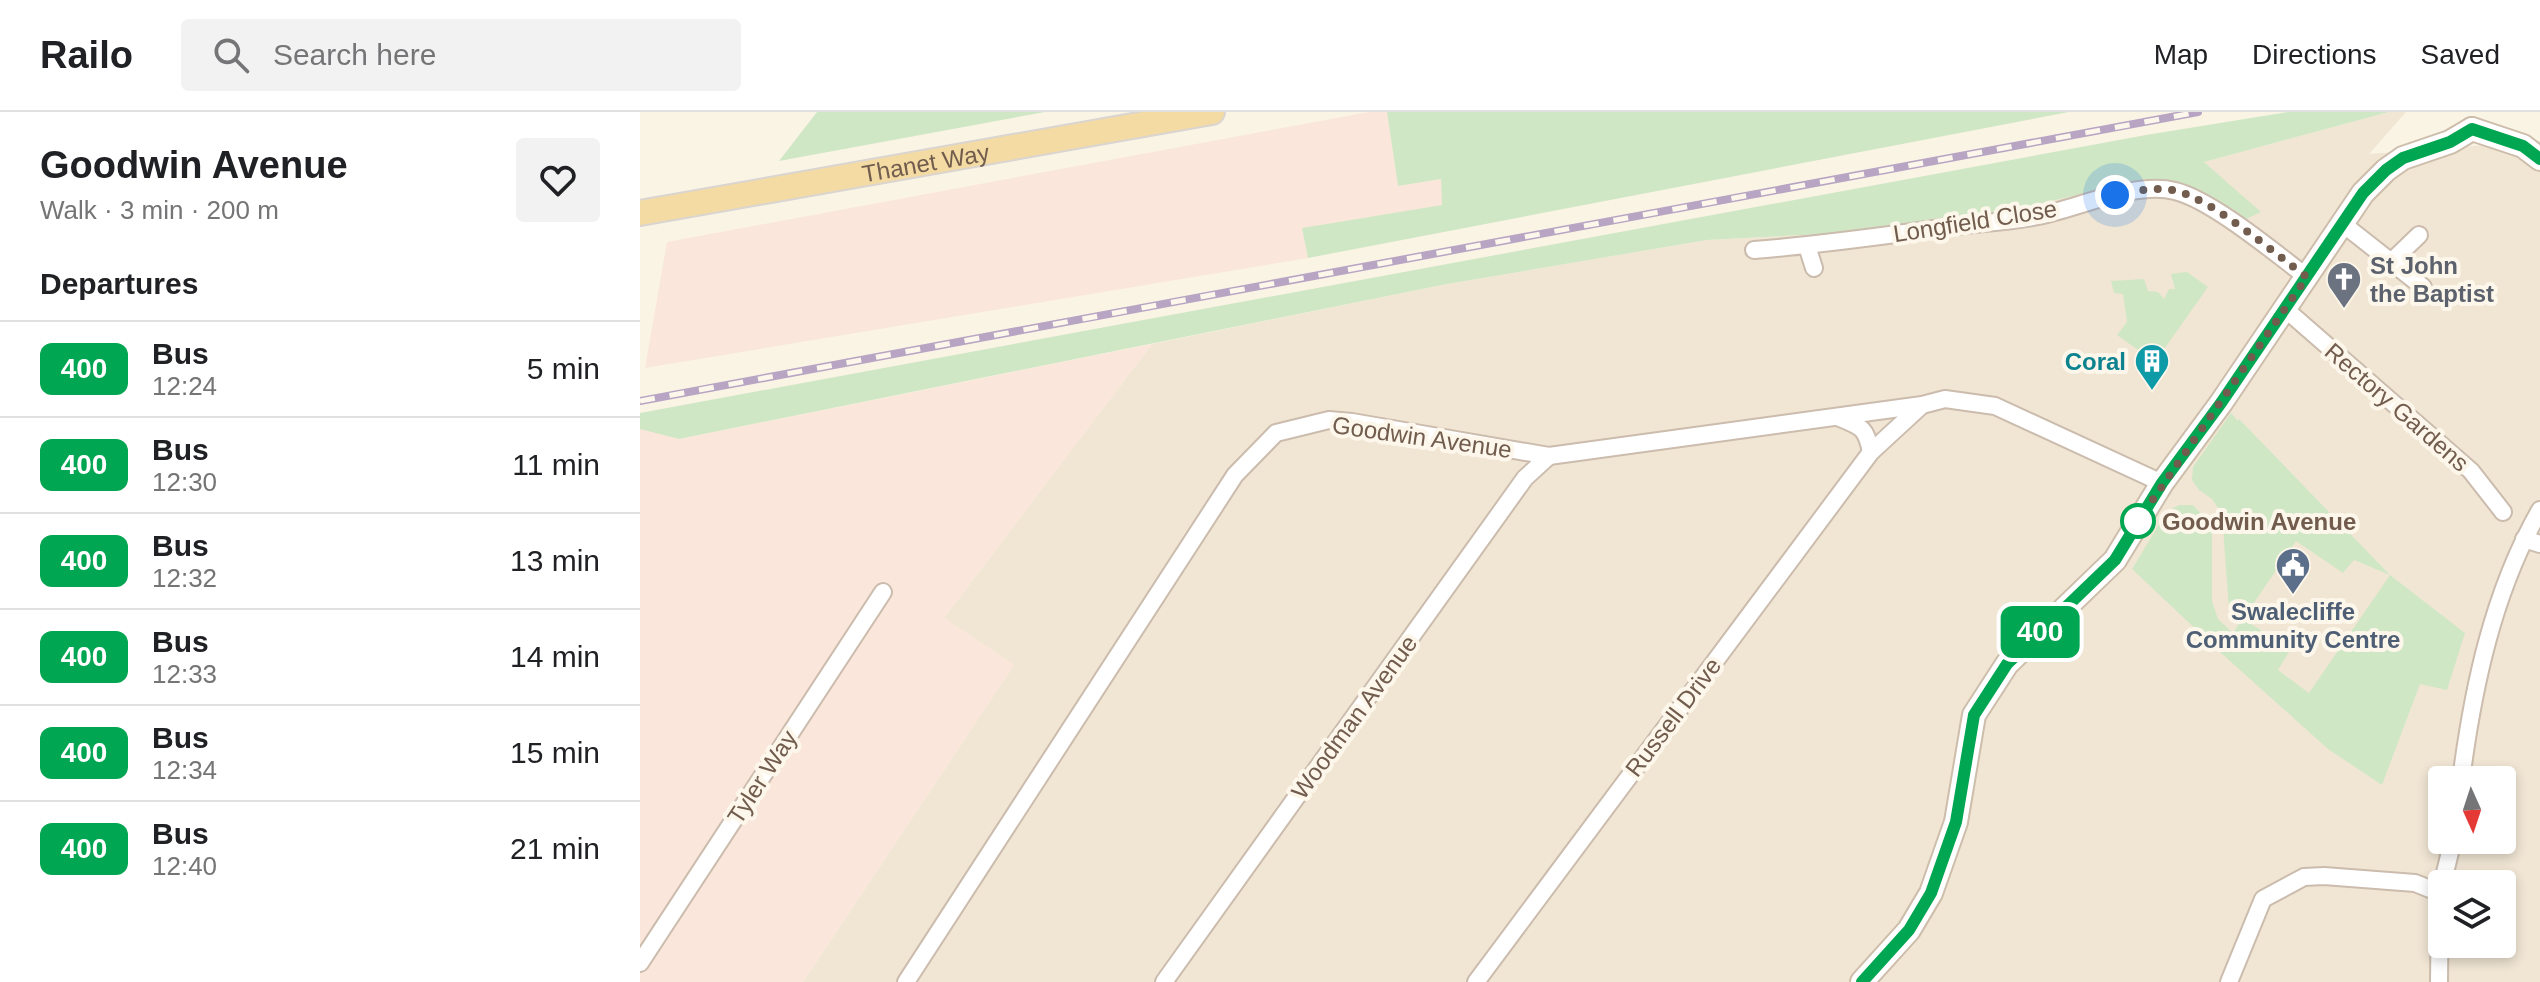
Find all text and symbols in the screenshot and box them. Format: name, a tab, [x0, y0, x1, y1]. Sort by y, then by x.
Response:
search box	[181, 19, 741, 91]
icon: search	[209, 33, 253, 77]
text: Railo	[40, 34, 133, 76]
text: Search here	[273, 38, 436, 71]
text: Map	[2154, 39, 2208, 70]
text: Directions	[2252, 39, 2377, 70]
text: Saved	[2421, 39, 2500, 70]
button: heart	[516, 138, 600, 222]
street label: Thanet Way	[860, 138, 991, 187]
text: Goodwin Avenue	[40, 144, 348, 186]
your location	[2095, 175, 2135, 215]
text: Walk · 3 min · 200 m	[40, 195, 279, 225]
street label: Longfield Close	[1891, 195, 2059, 247]
place label: St John the Baptist	[2370, 252, 2494, 307]
church icon: St John the Baptist	[2325, 260, 2363, 310]
text: Departures	[40, 267, 198, 300]
text: Bus	[152, 337, 209, 370]
street label: Rectory Gardens	[2320, 337, 2474, 477]
building icon: Coral	[2133, 342, 2171, 392]
place label: Coral	[2065, 348, 2126, 375]
text: 5 min	[527, 352, 600, 385]
text: 400	[61, 353, 107, 384]
text: 12:24	[152, 371, 217, 401]
street label: Goodwin Avenue	[1330, 411, 1514, 463]
text: Bus	[152, 433, 209, 466]
text: 11 min	[512, 448, 600, 481]
text: 400	[61, 449, 107, 480]
text: 12:30	[152, 467, 217, 497]
marker: Goodwin Avenue	[2121, 504, 2155, 538]
place label: Goodwin Avenue	[2162, 508, 2356, 535]
text: Bus	[152, 529, 209, 562]
text: 13 min	[510, 544, 600, 577]
text: 400	[61, 545, 107, 576]
public building icon: Swalecliffe Community Centre	[2274, 546, 2312, 596]
text: 12:32	[152, 563, 217, 593]
place label: Swalecliffe Community Centre	[2186, 598, 2400, 653]
line badge: 400	[1994, 606, 2086, 658]
text: 400	[2017, 616, 2063, 647]
text: Bus	[152, 625, 209, 658]
street label: Woodman Avenue	[1286, 630, 1422, 804]
text: 14 min	[510, 640, 600, 673]
text: 400	[61, 641, 107, 672]
street label: Russell Drive	[1620, 652, 1726, 782]
text: 12:33	[152, 659, 217, 689]
text: Bus	[152, 721, 209, 754]
street label: Tyler Way	[722, 725, 802, 829]
text: 15 min	[510, 736, 600, 769]
text: 400	[61, 737, 107, 768]
text: 12:34	[152, 755, 217, 785]
north arrow	[2428, 766, 2516, 854]
map controls	[2428, 766, 2516, 958]
text: Bus	[152, 817, 209, 850]
text: 21 min	[510, 832, 600, 865]
text: 400	[61, 833, 107, 864]
text: 12:40	[152, 851, 217, 881]
button: layers	[2428, 870, 2516, 958]

